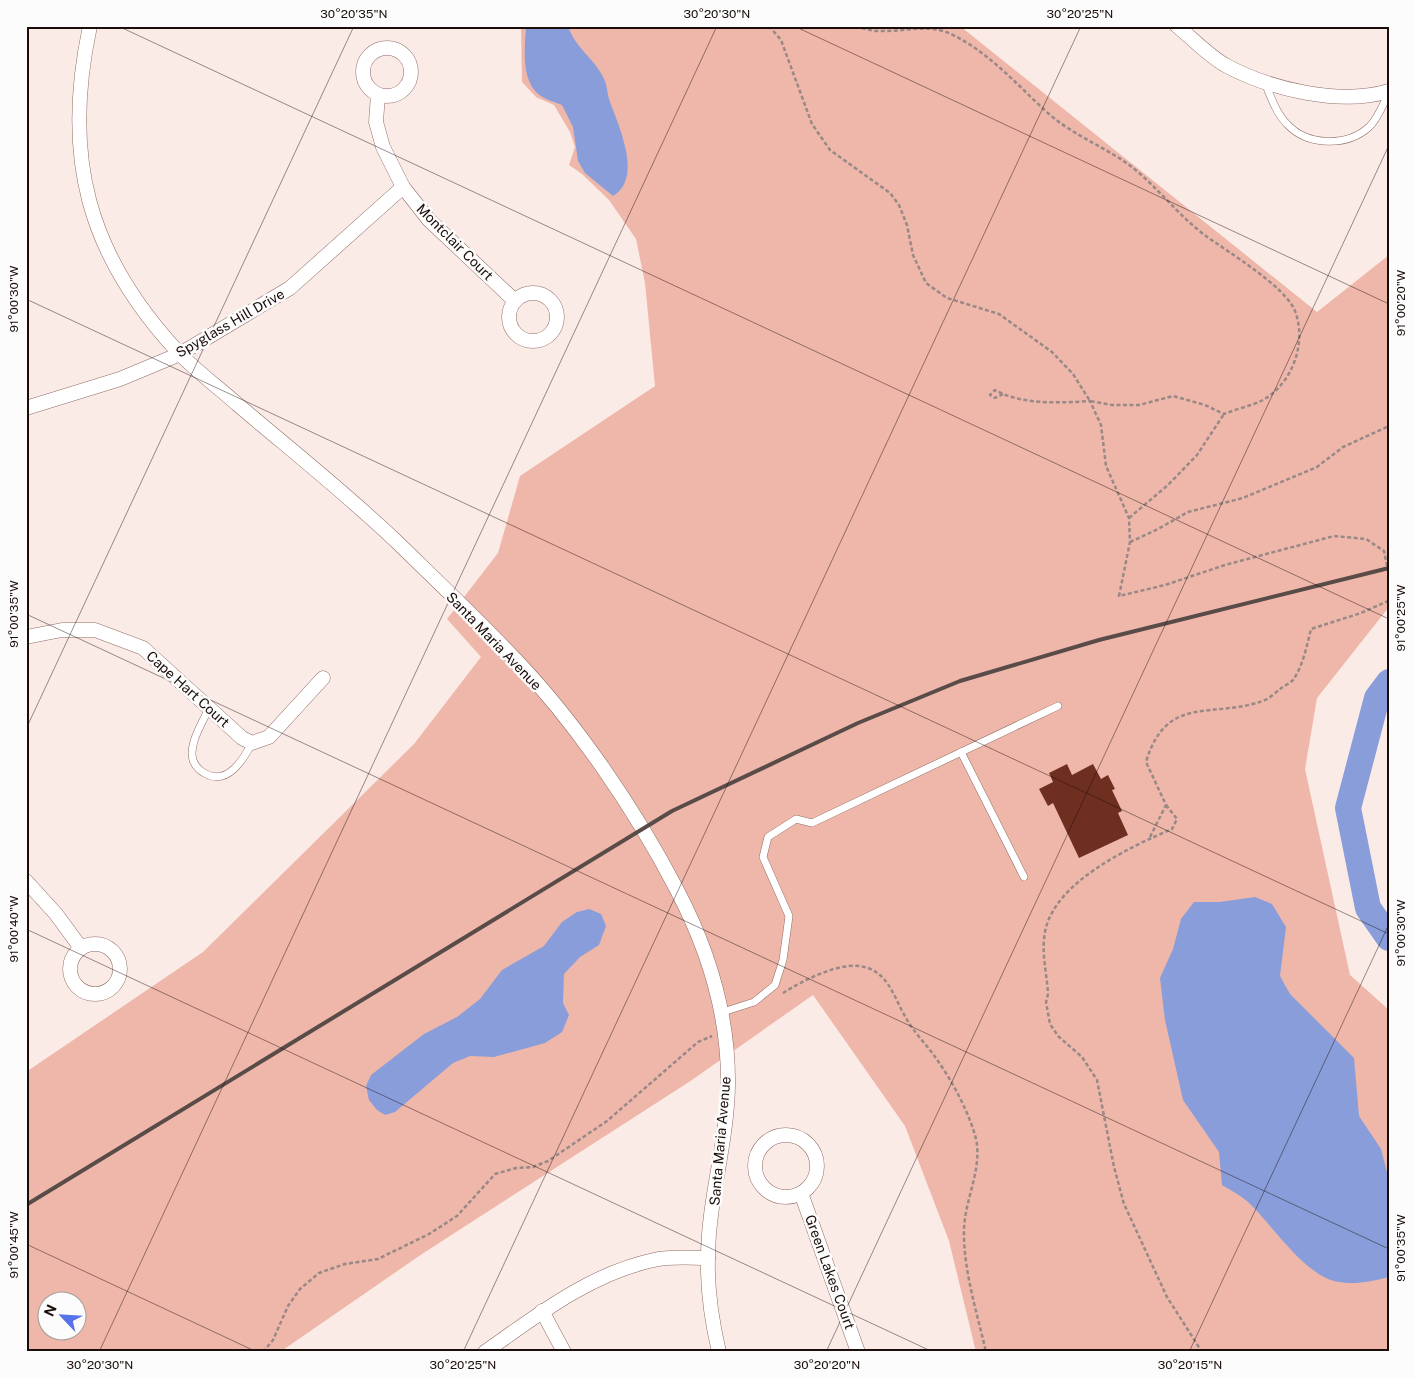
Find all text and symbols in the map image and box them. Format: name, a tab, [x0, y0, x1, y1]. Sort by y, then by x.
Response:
text: 30°20'35"N	[320, 7, 388, 21]
text: 30°20'30"N	[684, 7, 750, 21]
text: 30°20'25"N	[1047, 7, 1113, 21]
street label: Montclair Court	[413, 200, 497, 284]
text: 91°00'30"W	[7, 265, 21, 332]
text: 91°00'20"W	[1394, 269, 1408, 336]
street label: Spyglass Hill Drive	[173, 285, 287, 361]
text: 91°00'35"W	[7, 580, 21, 648]
text: 91°00'25"W	[1394, 584, 1408, 651]
street label: Santa Maria Avenue	[443, 589, 545, 693]
street label: Cape Hart Court	[143, 648, 233, 730]
text: 91°00'40"W	[7, 895, 21, 962]
text: 91°00'30"W	[1394, 899, 1408, 966]
street label: Santa Maria Avenue	[706, 1076, 734, 1206]
text: 91°00'45"W	[7, 1211, 21, 1279]
street label: Green Lakes Court	[802, 1212, 858, 1332]
text: 91°00'35"W	[1394, 1214, 1408, 1282]
north arrow	[38, 1290, 88, 1340]
text: N	[41, 1302, 60, 1319]
text: 30°20'30"N	[67, 1358, 133, 1372]
text: 30°20'25"N	[430, 1358, 496, 1372]
text: 30°20'20"N	[794, 1358, 860, 1372]
text: 30°20'15"N	[1158, 1358, 1222, 1372]

